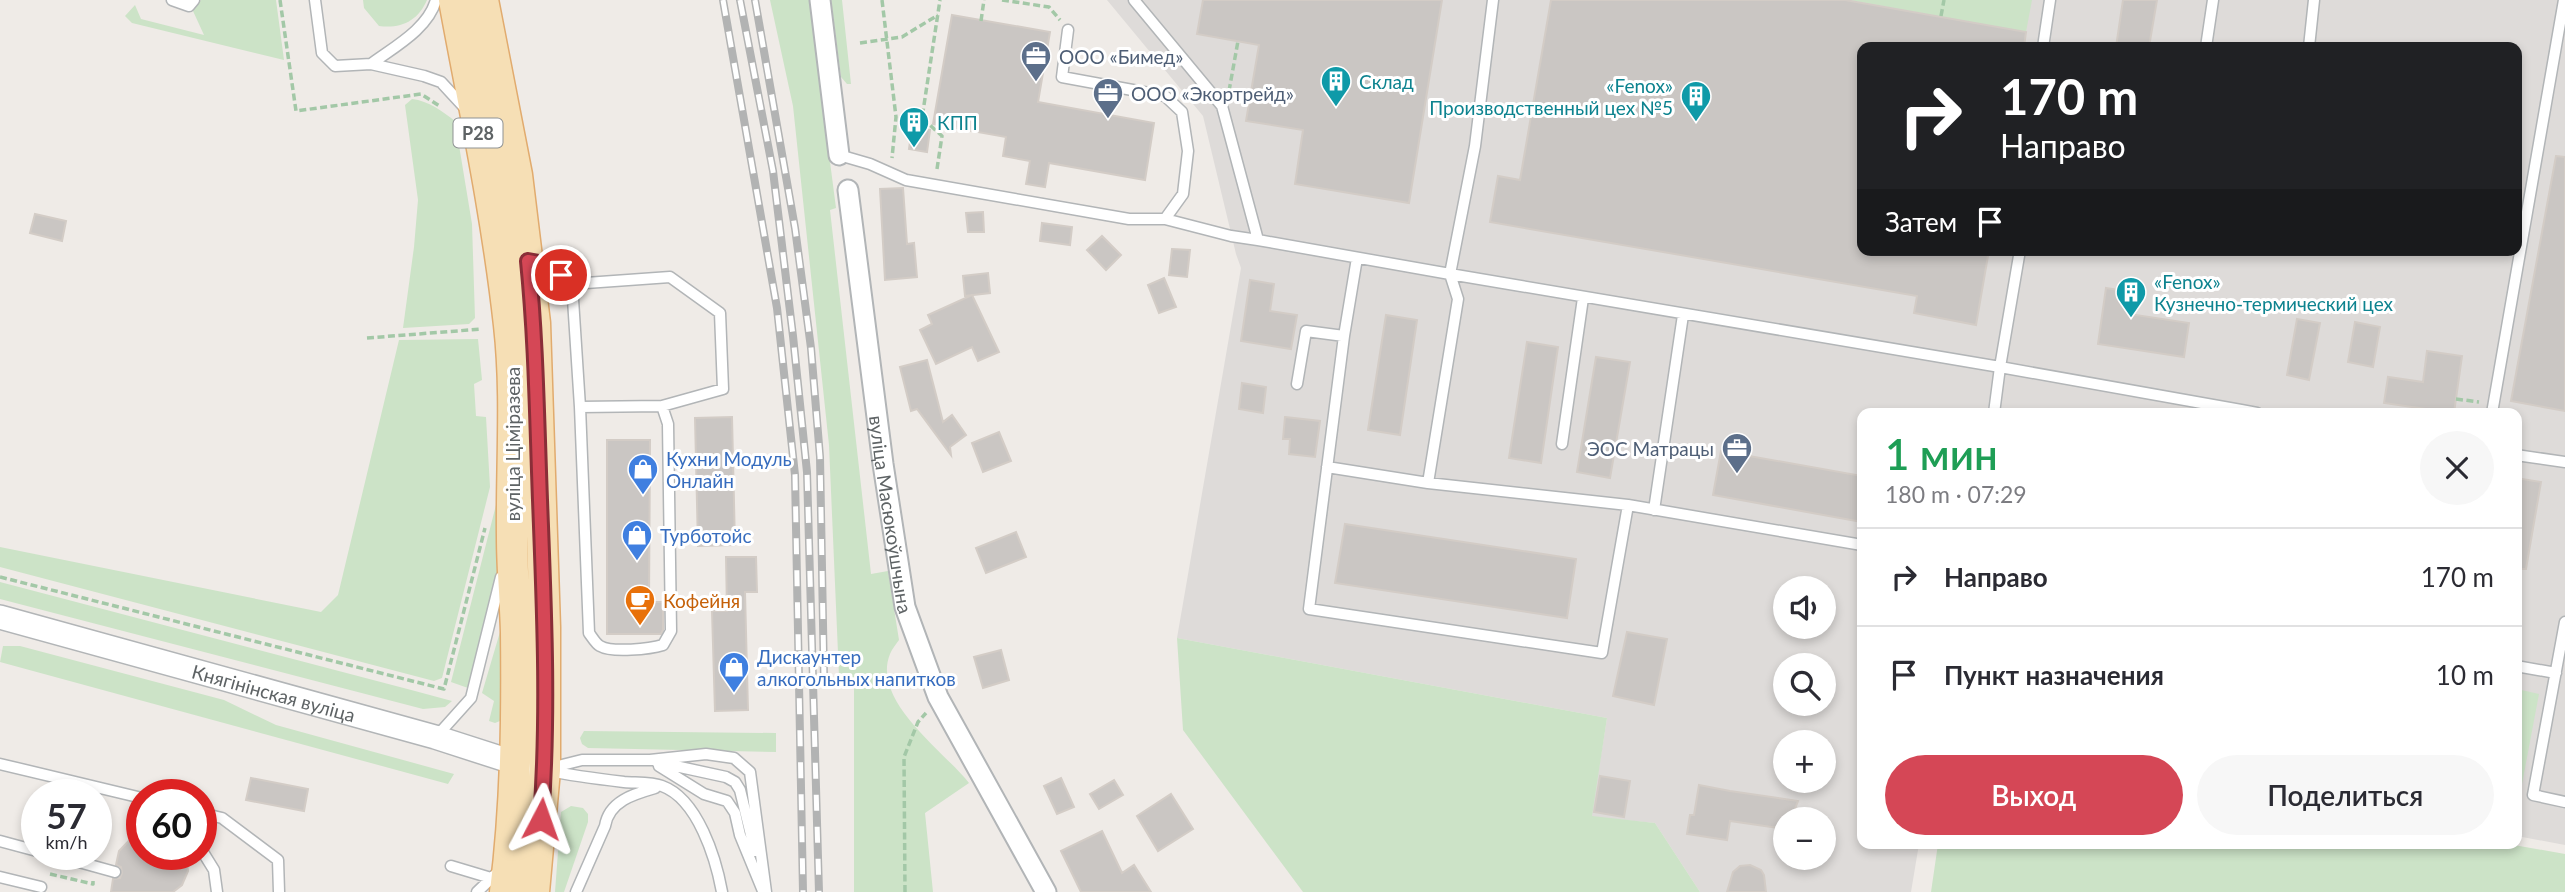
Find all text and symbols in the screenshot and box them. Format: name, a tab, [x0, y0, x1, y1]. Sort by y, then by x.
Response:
office icon: ООО «Бимед»	[1019, 39, 1053, 83]
place label: ООО «Бимед»	[1059, 45, 1183, 68]
building icon: Склад	[1319, 64, 1353, 108]
text: 170 m	[2000, 67, 2138, 125]
place label: Склад	[1359, 70, 1414, 93]
icon: right	[1885, 70, 1976, 161]
place label: «Fenox» Производственный цех №5	[1429, 74, 1673, 119]
office icon: ООО «Экортрейд»	[1091, 76, 1125, 120]
building icon: «Fenox» Производственный цех №5	[1679, 79, 1713, 123]
place label: ООО «Экортрейд»	[1131, 82, 1294, 105]
building icon: КПП	[897, 105, 931, 149]
place label: КПП	[937, 111, 978, 134]
road number: Р28	[454, 118, 503, 148]
text: Направо	[2000, 126, 2126, 165]
icon: arrive	[1971, 203, 2009, 241]
text: Затем	[1885, 206, 1957, 238]
pin	[531, 245, 591, 305]
icon: arrive	[542, 256, 580, 294]
place label: «Fenox» Кузнечно-термический цех	[2154, 270, 2394, 315]
building icon: «Fenox» Кузнечно-термический цех	[2114, 275, 2148, 319]
street label: вуліца Ціміразева	[501, 367, 524, 521]
street label: вуліца Масюкоўшчына	[865, 414, 918, 616]
text: 1 мин	[1885, 429, 1998, 479]
office icon: ЭОС Матрацы	[1720, 431, 1754, 475]
button: close	[2420, 431, 2494, 505]
place label: ЭОС Матрацы	[1587, 437, 1714, 460]
place label: Кухни Модуль Онлайн	[666, 447, 792, 492]
shop icon: Кухни Модуль Онлайн	[626, 452, 660, 496]
text: 180 m · 07:29	[1885, 480, 2027, 508]
shop icon: Турботойс	[620, 518, 654, 562]
place label: Турботойс	[660, 524, 752, 547]
icon: right	[1885, 558, 1923, 596]
text: Направо	[1944, 561, 2048, 593]
text: 170 m	[2421, 561, 2494, 593]
map controls	[1773, 576, 1836, 870]
button: sound	[1773, 576, 1836, 639]
cafe icon: Кофейня	[623, 583, 657, 627]
place label: Кофейня	[663, 589, 740, 612]
place label: Дискаунтер алкогольных напитков	[757, 645, 956, 690]
shop icon: Дискаунтер алкогольных напитков	[717, 650, 751, 694]
button: search	[1773, 653, 1836, 716]
icon: arrive	[1885, 656, 1923, 694]
street label: Княгінінская вуліца	[190, 659, 358, 726]
text: Пункт назначения	[1944, 659, 2164, 691]
text: 10 m	[2436, 659, 2494, 691]
button: +	[1773, 730, 1836, 793]
button: Выход	[1885, 755, 2183, 835]
button: Поделиться	[2197, 755, 2494, 835]
speed limit sign: 60	[126, 779, 217, 870]
position arrow	[504, 782, 578, 856]
text: 57	[46, 794, 87, 836]
button: −	[1773, 807, 1836, 870]
text: km/h	[45, 831, 88, 853]

